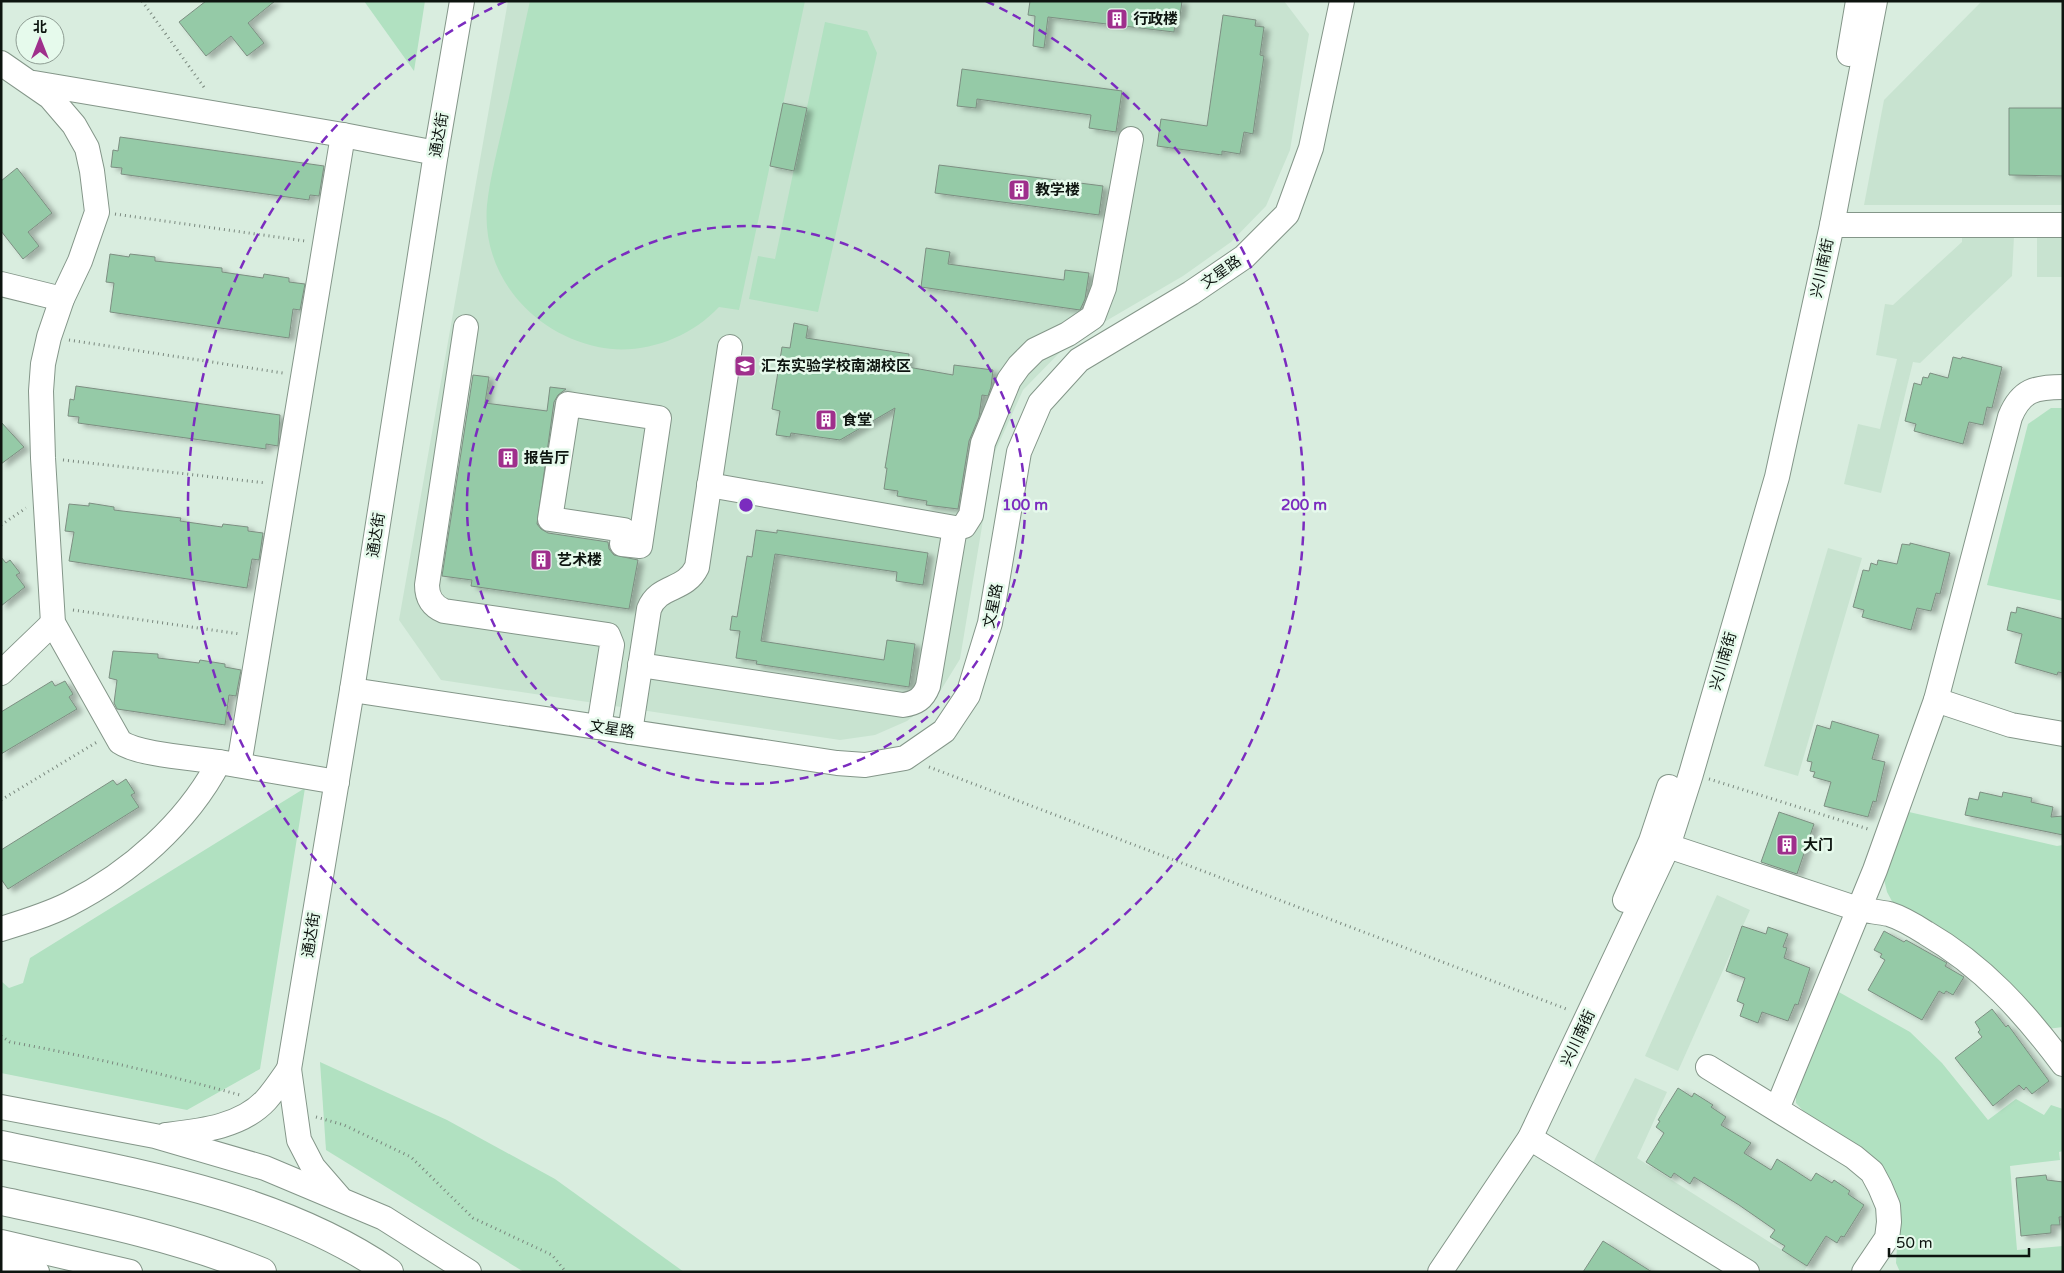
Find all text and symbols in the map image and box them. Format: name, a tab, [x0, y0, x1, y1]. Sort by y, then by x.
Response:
building icon: 行政楼	[1105, 7, 1129, 31]
place label: 行政楼	[1133, 10, 1178, 28]
north arrow	[15, 15, 65, 65]
text: 北	[33, 19, 47, 36]
street label: 通达街	[426, 111, 452, 159]
building icon: 教学楼	[1007, 178, 1031, 202]
place label: 教学楼	[1035, 181, 1080, 199]
street label: 兴川南街	[1807, 237, 1837, 299]
street label: 文星路	[1197, 252, 1245, 292]
school or university icon: 汇东实验学校南湖校区	[733, 354, 757, 378]
place label: 汇东实验学校南湖校区	[761, 357, 911, 375]
building icon: 食堂	[814, 408, 838, 432]
place label: 食堂	[842, 411, 872, 429]
building icon: 报告厅	[496, 446, 520, 470]
place label: 报告厅	[524, 449, 569, 467]
centre of rings	[737, 496, 755, 514]
text: 100 m	[1002, 496, 1048, 514]
text: 200 m	[1281, 496, 1327, 514]
street label: 通达街	[364, 511, 388, 559]
building icon: 艺术楼	[529, 548, 553, 572]
place label: 艺术楼	[557, 551, 602, 569]
street label: 文星路	[980, 582, 1006, 630]
street label: 兴川南街	[1706, 630, 1740, 692]
street label: 文星路	[588, 717, 636, 741]
building icon: 大门	[1775, 833, 1799, 857]
place label: 大门	[1803, 836, 1833, 854]
street label: 通达街	[299, 911, 323, 959]
street label: 兴川南街	[1557, 1007, 1599, 1069]
scale bar	[1889, 1226, 2029, 1258]
text: 50 m	[1896, 1234, 1933, 1252]

